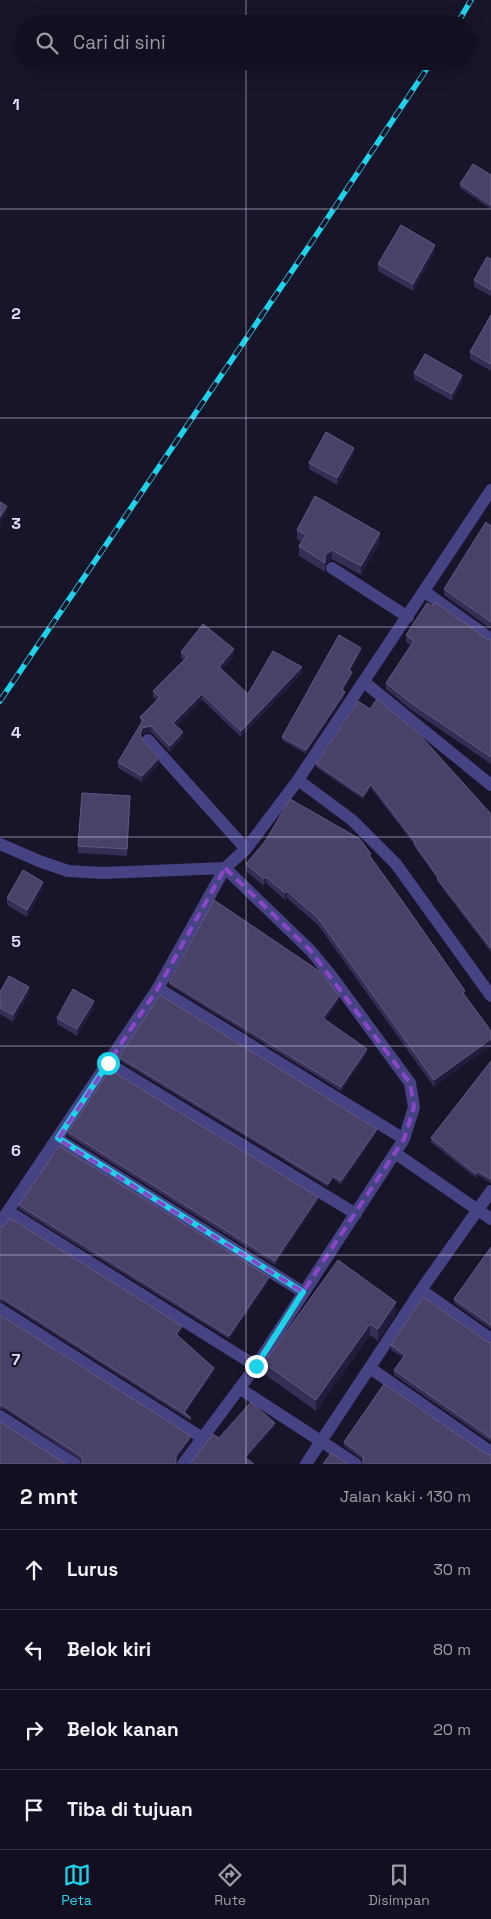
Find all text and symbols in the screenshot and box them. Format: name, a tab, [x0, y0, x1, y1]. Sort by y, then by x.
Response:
search box	[15, 15, 476, 70]
icon: search	[33, 29, 61, 57]
text: Cari di sini	[73, 30, 166, 55]
text: 1	[12, 94, 20, 115]
text: 2	[11, 303, 21, 324]
text: 3	[11, 513, 21, 534]
text: 4	[11, 722, 21, 743]
text: 5	[11, 931, 21, 952]
route start	[97, 1052, 120, 1075]
text: 6	[11, 1140, 21, 1161]
text: 7	[12, 1349, 21, 1370]
route end	[245, 1355, 268, 1378]
text: 2 mnt	[20, 1483, 78, 1510]
text: Jalan kaki · 130 m	[340, 1486, 471, 1507]
icon: ahead	[20, 1556, 48, 1584]
text: Lurus	[67, 1557, 118, 1582]
text: 30 m	[433, 1559, 471, 1580]
icon: left	[20, 1636, 48, 1664]
text: Belok kiri	[67, 1637, 151, 1662]
text: 80 m	[433, 1639, 471, 1660]
icon: right	[20, 1716, 48, 1744]
text: Belok kanan	[67, 1717, 179, 1742]
text: 20 m	[433, 1719, 471, 1740]
icon: arrive	[20, 1796, 48, 1824]
text: Tiba di tujuan	[67, 1797, 193, 1822]
tab: Peta	[61, 1861, 92, 1909]
tab: Rute	[214, 1861, 246, 1909]
tab: Disimpan	[369, 1861, 430, 1909]

